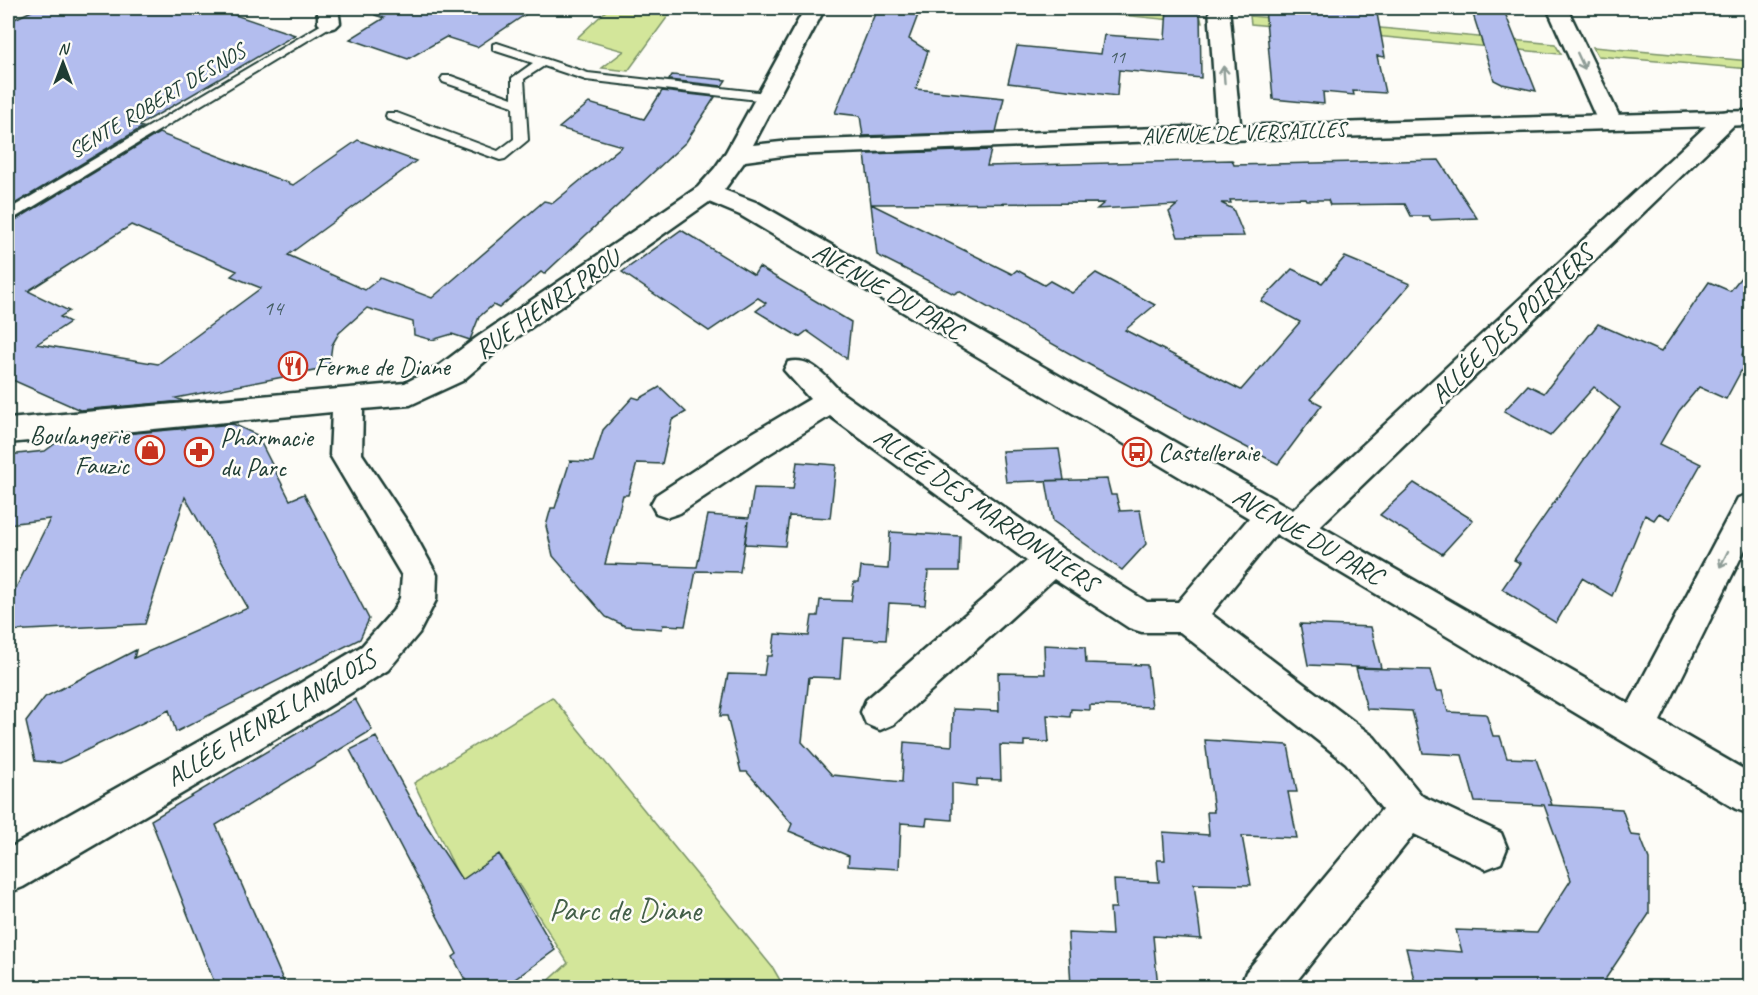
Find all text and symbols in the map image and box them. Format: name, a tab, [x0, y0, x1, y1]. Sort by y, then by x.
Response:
north arrow	[33, 33, 93, 93]
street label: SENTE ROBERT DESNOS	[64, 38, 250, 164]
house number: 11	[1109, 46, 1126, 68]
one-way arrow	[1576, 51, 1587, 69]
one-way arrow	[1218, 65, 1229, 85]
street label: AVENUE DE VERSAILLES	[1142, 115, 1350, 151]
street label: AVENUE DU PARC	[807, 235, 972, 349]
street label: ALLÉE DES POIRIERS	[1423, 235, 1604, 410]
street label: RUE HENRI PROU	[468, 239, 629, 366]
house number: 14	[263, 294, 285, 322]
restaurant icon: Ferme de Diane	[277, 350, 309, 382]
place label: Ferme de Diane	[314, 350, 451, 383]
place label: Boulangerie Fauzic	[30, 419, 131, 482]
street label: ALLÉE DES MARRONNIERS	[868, 420, 1108, 602]
place label: Pharmacie du Parc	[220, 421, 315, 484]
shop icon: Boulangerie Fauzic	[134, 434, 166, 466]
pharmacy icon: Pharmacie du Parc	[183, 436, 215, 468]
bus stop icon: Castelleraie	[1121, 436, 1153, 468]
place label: Castelleraie	[1158, 436, 1260, 469]
street label: AVENUE DU PARC	[1227, 480, 1392, 594]
one-way arrow	[1718, 550, 1730, 567]
street label: ALLÉE HENRI LANGLOIS	[160, 641, 385, 794]
park label: Parc de Diane	[549, 889, 704, 930]

